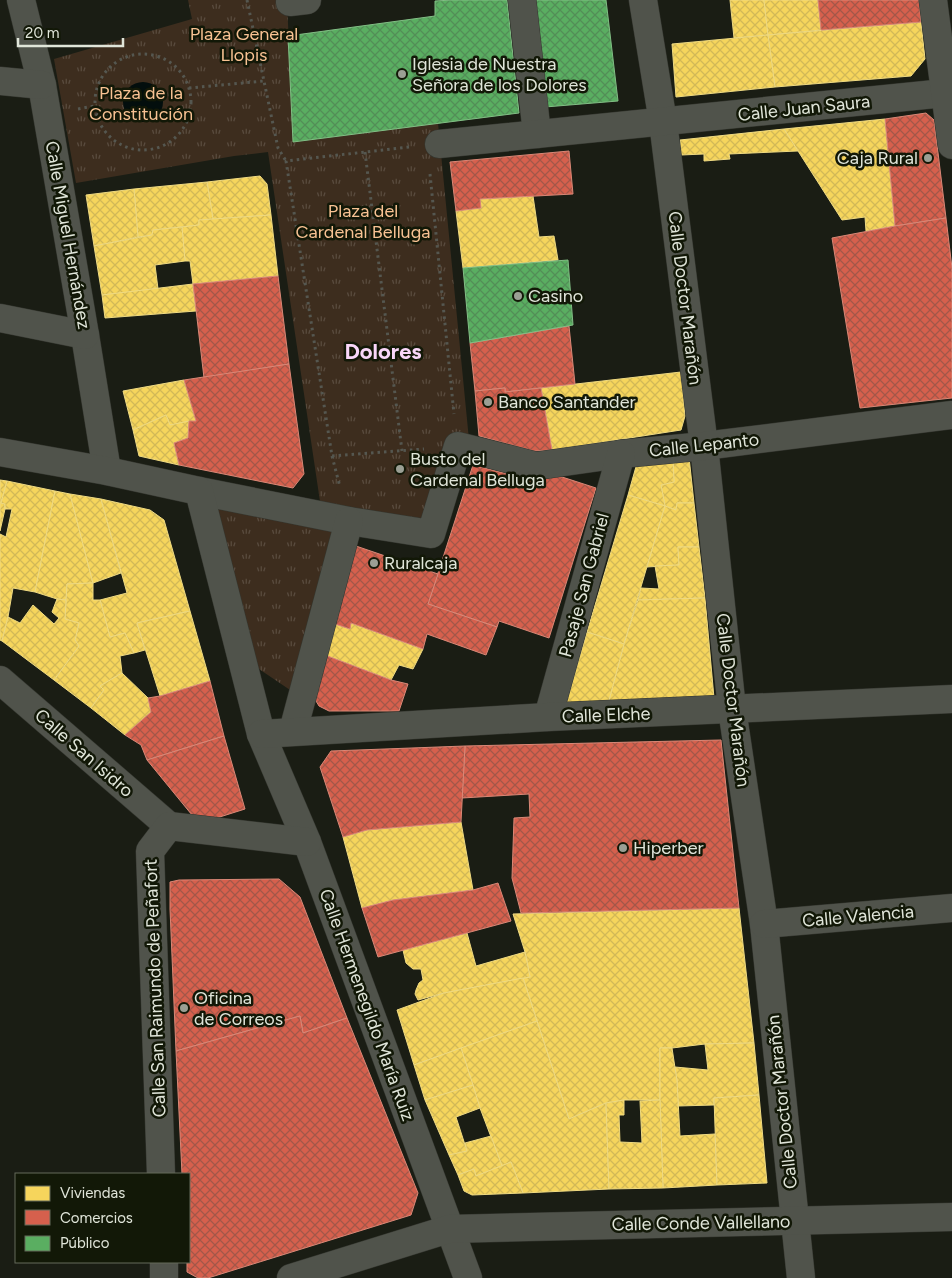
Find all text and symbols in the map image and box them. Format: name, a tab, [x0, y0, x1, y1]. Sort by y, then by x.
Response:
scale bar	[18, 15, 122, 47]
park label: Plaza General Llopis	[190, 23, 298, 66]
text: 20 m	[25, 24, 59, 42]
place label: Iglesia de Nuestra Señora de los Dolores	[412, 53, 587, 96]
marker: Iglesia de Nuestra Señora de los Dolores	[396, 68, 408, 80]
park label: Plaza de la Constitución	[89, 82, 193, 125]
street label: Calle Juan Saura	[737, 90, 871, 126]
street label: Calle Miguel Hernández	[41, 139, 95, 331]
place label: Caja Rural	[837, 147, 918, 169]
marker: Caja Rural	[922, 152, 934, 164]
park label: Plaza del Cardenal Belluga	[296, 200, 430, 243]
street label: Calle Doctor Marañón	[663, 210, 707, 386]
place label: Casino	[528, 285, 583, 307]
marker: Casino	[512, 290, 524, 302]
district label: Dolores	[344, 338, 422, 365]
place label: Banco Santander	[498, 391, 636, 413]
marker: Banco Santander	[482, 396, 494, 408]
street label: Calle Lepanto	[648, 428, 760, 462]
place label: Busto del Cardenal Belluga	[410, 448, 545, 491]
marker: Busto del Cardenal Belluga	[394, 463, 406, 475]
street label: Pasaje San Gabriel	[554, 511, 614, 659]
place label: Ruralcaja	[384, 552, 457, 574]
marker: Ruralcaja	[368, 557, 380, 569]
street label: Calle Doctor Marañón	[711, 612, 755, 788]
street label: Calle Elche	[561, 702, 651, 728]
street label: Calle San Isidro	[30, 704, 138, 802]
place label: Hiperber	[633, 837, 704, 859]
marker: Hiperber	[617, 842, 629, 854]
street label: Calle San Raimundo de Peñafort	[139, 858, 171, 1118]
street label: Calle Hermenegildo María Ruiz	[315, 886, 419, 1124]
street label: Calle Valencia	[801, 900, 915, 932]
place label: Oficina de Correos	[194, 987, 283, 1030]
marker: Oficina de Correos	[178, 1002, 190, 1014]
street label: Calle Doctor Marañón	[762, 1014, 802, 1190]
legend	[15, 1173, 190, 1263]
text: Viviendas	[60, 1184, 125, 1202]
text: Comercios	[60, 1209, 133, 1227]
street label: Calle Conde Vallellano	[611, 1210, 791, 1236]
text: Público	[60, 1234, 110, 1252]

